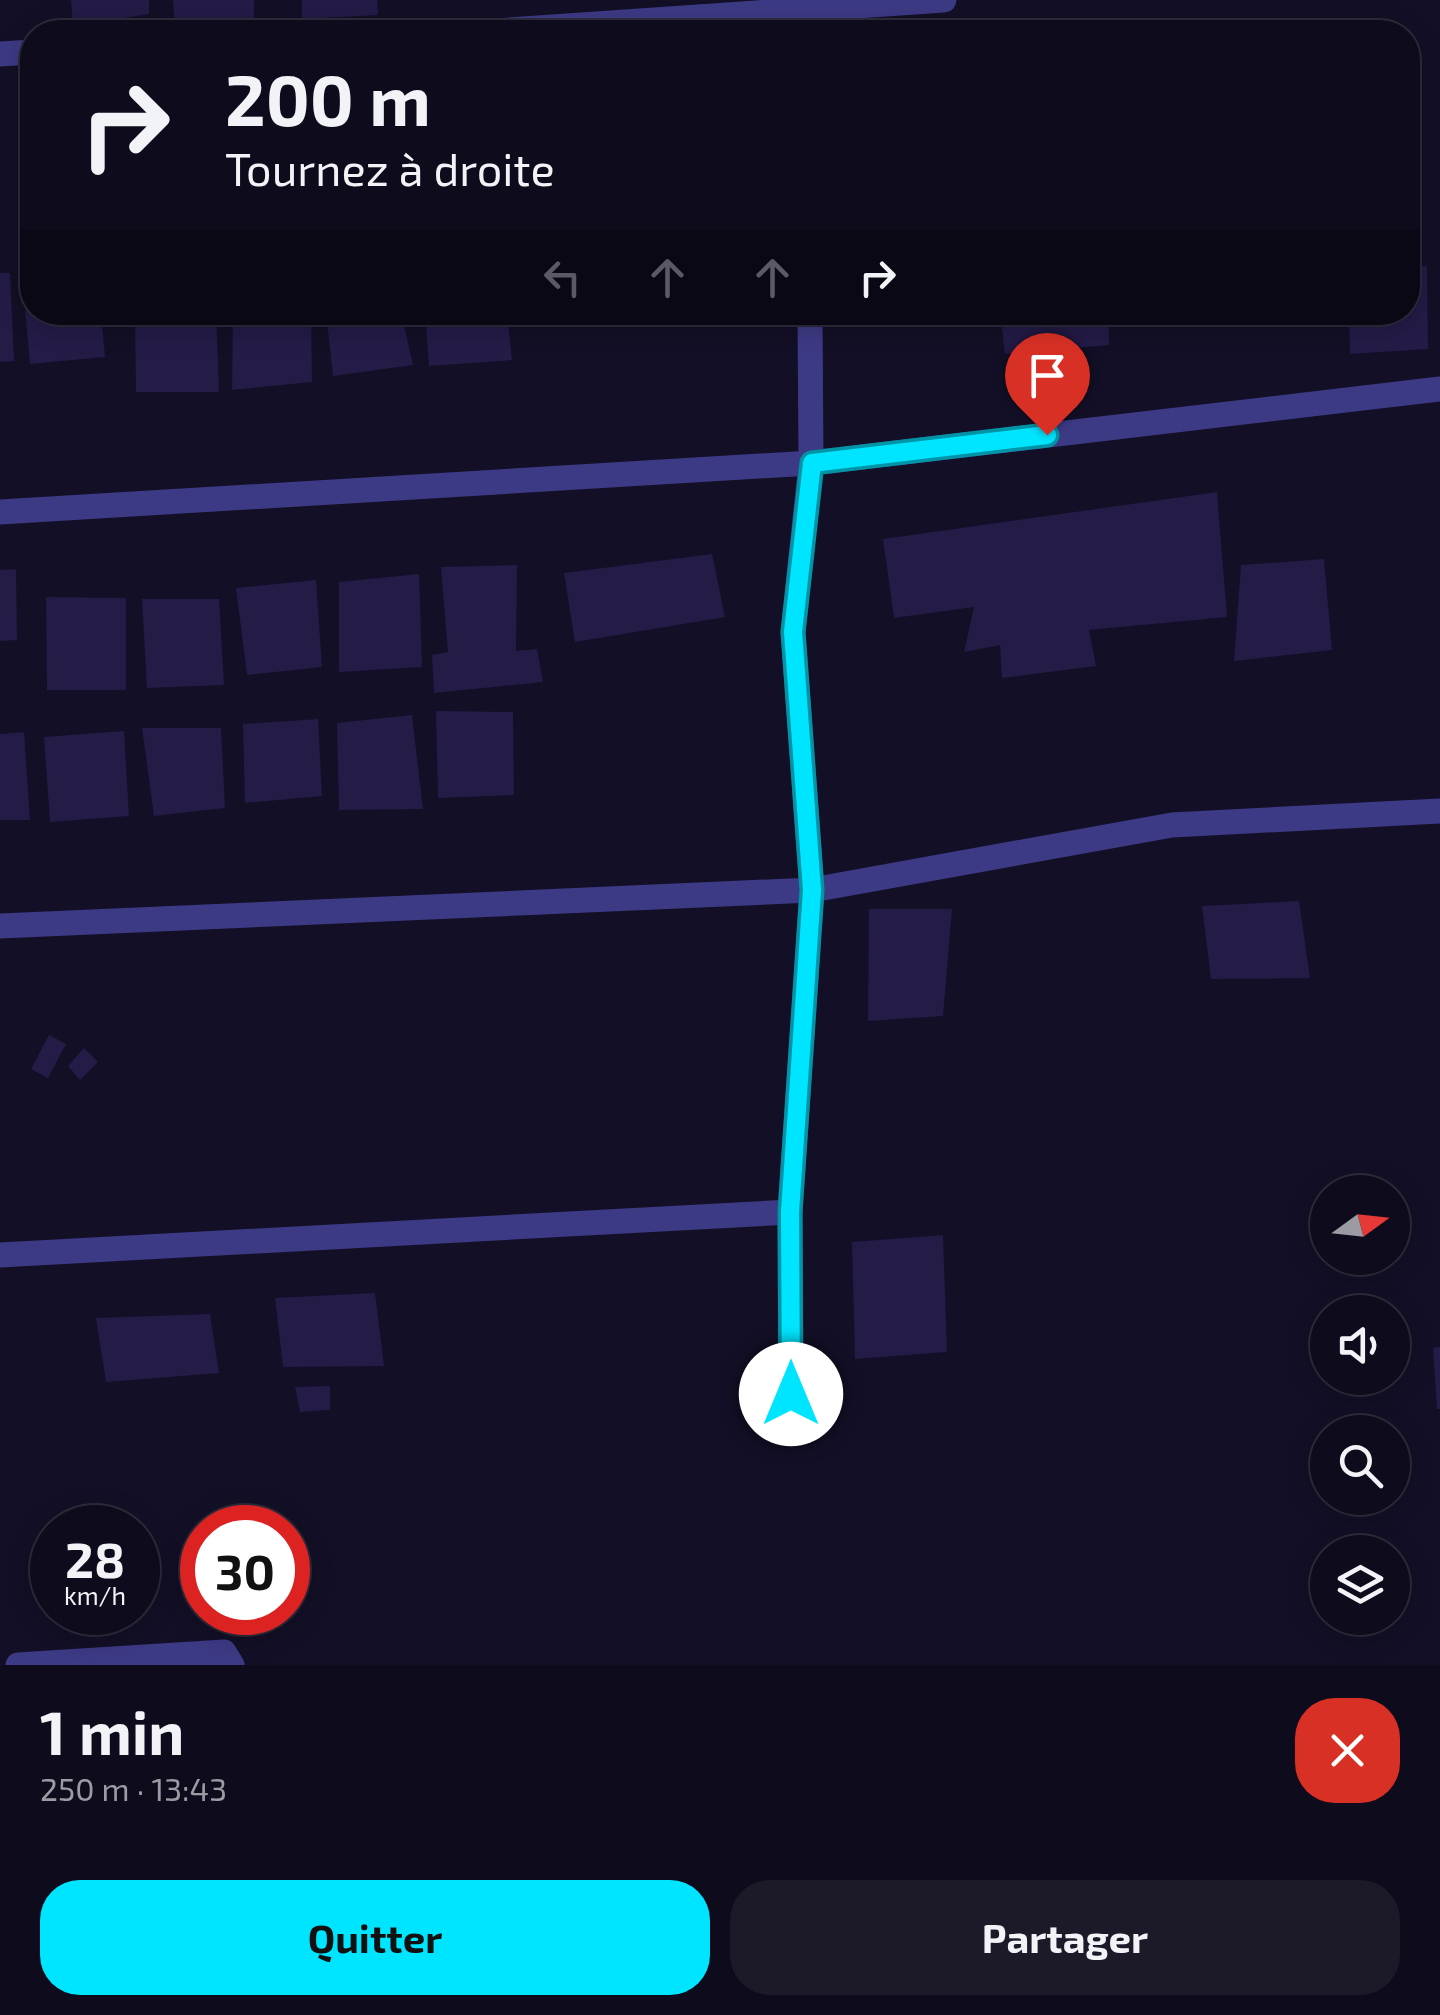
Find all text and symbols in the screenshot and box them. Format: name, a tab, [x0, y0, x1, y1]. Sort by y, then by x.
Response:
text: 200 m	[225, 56, 431, 140]
icon: right	[60, 60, 190, 190]
text: Tournez à droite	[225, 141, 555, 195]
icon: left	[535, 250, 590, 305]
icon: ahead	[640, 250, 695, 305]
icon: ahead	[745, 250, 800, 305]
icon: right	[850, 250, 905, 305]
pin	[1005, 333, 1090, 436]
icon: arrive	[1020, 348, 1075, 403]
north arrow	[1310, 1175, 1410, 1275]
map controls	[1310, 1175, 1410, 1635]
button: sound	[1310, 1295, 1410, 1395]
position arrow	[739, 1342, 843, 1446]
button: search	[1310, 1415, 1410, 1515]
speed limit sign: 30	[180, 1505, 310, 1635]
text: 28	[65, 1528, 125, 1588]
button: layers	[1310, 1535, 1410, 1635]
text: km/h	[64, 1580, 126, 1610]
text: 1 min	[40, 1695, 184, 1767]
button: close	[1295, 1698, 1400, 1803]
text: 250 m · 13:43	[40, 1769, 227, 1807]
button: Quitter	[40, 1880, 710, 1995]
button: Partager	[730, 1880, 1400, 1995]

